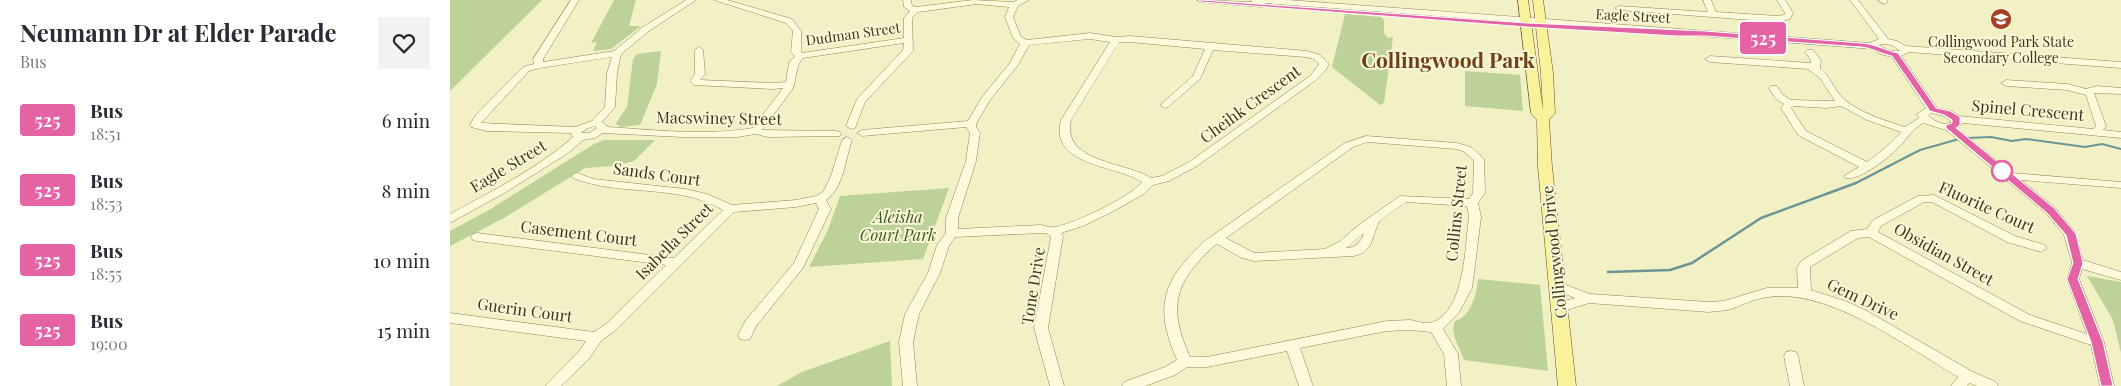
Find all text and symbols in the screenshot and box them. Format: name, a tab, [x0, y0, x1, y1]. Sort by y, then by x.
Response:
street label: Eagle Street	[1595, 4, 1672, 27]
school or university icon: Collingwood Park State Secondary College	[1989, 7, 2013, 31]
text: Neumann Dr at Elder Parade	[20, 16, 337, 48]
button: heart	[378, 17, 430, 69]
street label: Dudman Street	[804, 17, 902, 50]
line badge: 525	[1734, 22, 1792, 54]
text: 525	[1750, 26, 1776, 50]
place label: Collingwood Park State Secondary College	[1928, 32, 2074, 67]
district label: Collingwood Park	[1361, 45, 1535, 73]
text: Bus	[20, 51, 46, 72]
street label: Cheihk Crescent	[1195, 60, 1304, 147]
street label: Spinel Crescent	[1971, 94, 2086, 125]
text: Bus	[90, 97, 123, 123]
street label: Macswiney Street	[656, 106, 782, 129]
text: 6 min	[382, 107, 430, 133]
text: 525	[35, 108, 60, 132]
text: 18:51	[90, 123, 121, 144]
street label: Eagle Street	[466, 134, 550, 197]
street label: Sands Court	[612, 157, 703, 190]
unlabelled marker	[1991, 160, 2013, 182]
street label: Collins Street	[1440, 163, 1471, 262]
text: Bus	[90, 167, 123, 193]
street label: Fluorite Court	[1936, 176, 2039, 237]
text: 8 min	[382, 177, 430, 203]
text: 525	[35, 178, 60, 202]
street label: Collingwood Drive	[1536, 185, 1571, 319]
text: 18:53	[90, 193, 122, 214]
street label: Isabella Street	[630, 197, 717, 284]
park label: Aleisha Court Park	[860, 206, 936, 245]
street label: Casement Court	[520, 215, 639, 250]
street label: Obsidian Street	[1891, 217, 1998, 290]
text: Bus	[90, 237, 123, 263]
street label: Tone Drive	[1016, 245, 1049, 326]
text: 10 min	[373, 247, 430, 273]
text: 525	[35, 248, 60, 272]
text: 18:55	[90, 263, 122, 284]
street label: Gem Drive	[1824, 273, 1902, 324]
street label: Guerin Court	[476, 292, 574, 327]
text: Bus	[90, 307, 123, 333]
text: 15 min	[377, 317, 430, 343]
text: 525	[35, 318, 60, 342]
text: 19:00	[90, 333, 128, 354]

